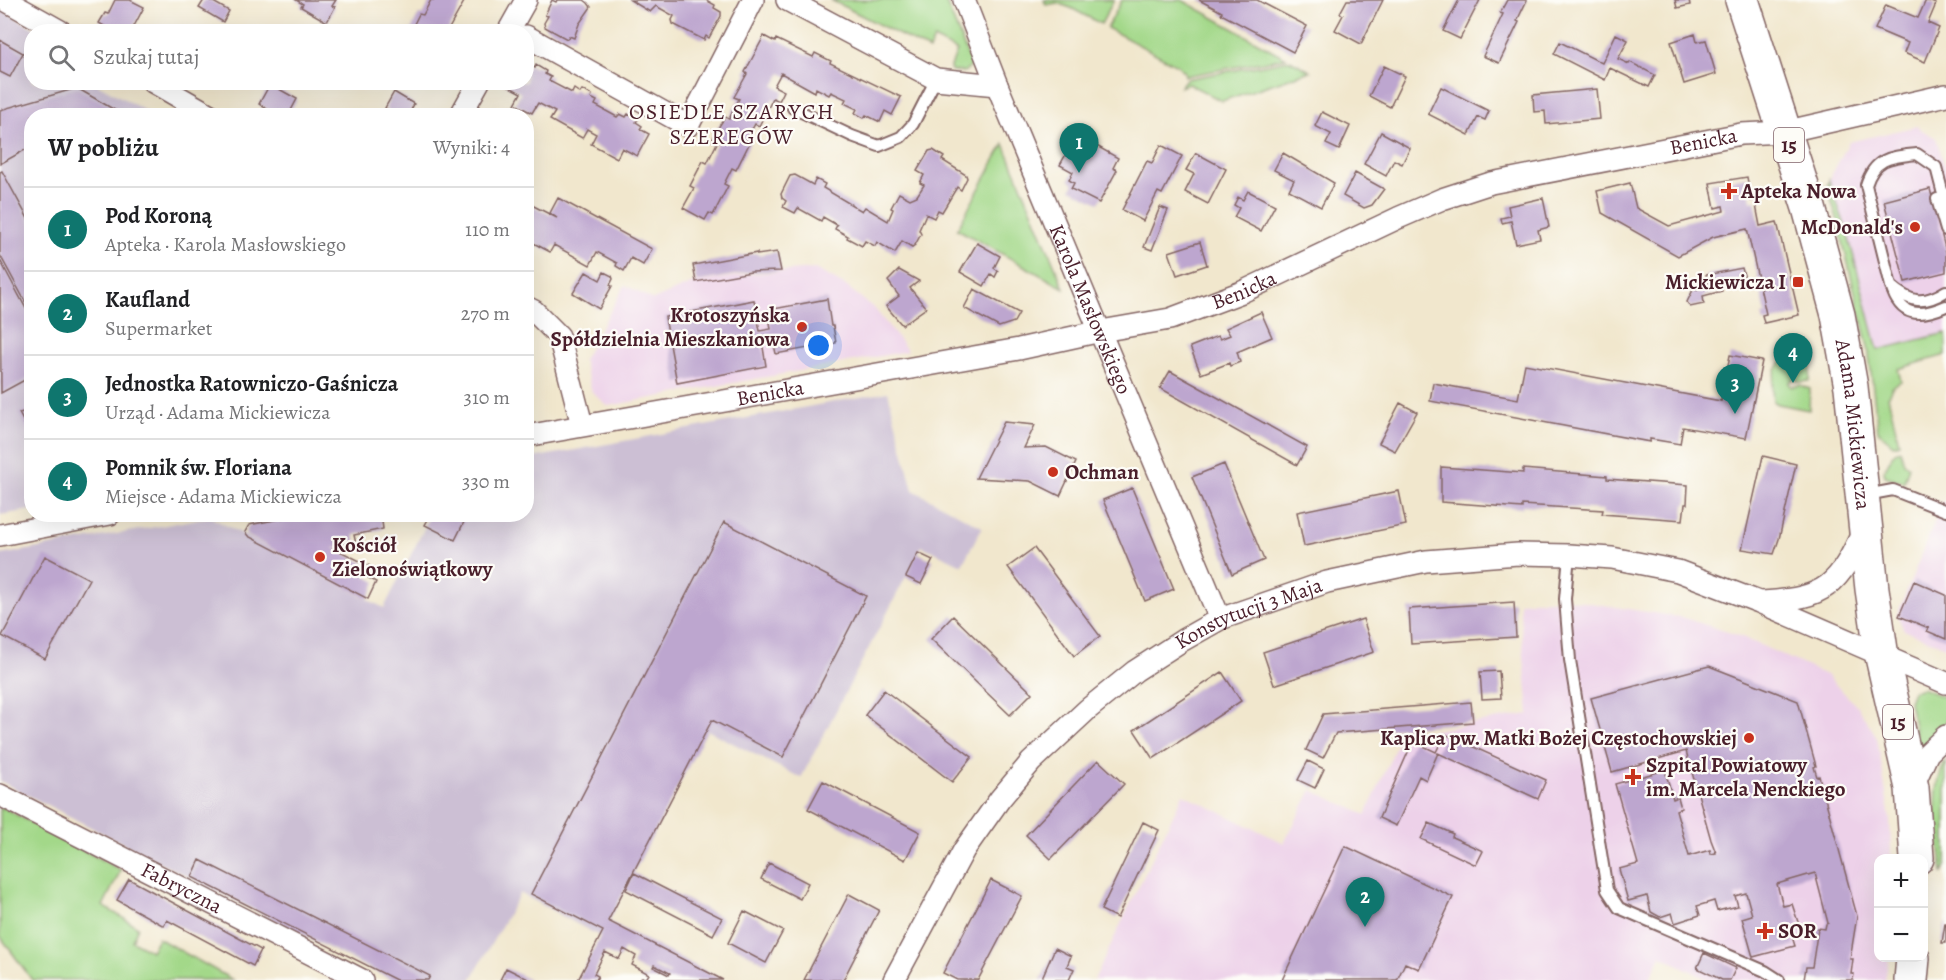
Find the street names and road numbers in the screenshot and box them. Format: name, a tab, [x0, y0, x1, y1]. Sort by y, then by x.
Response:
street label: Benicka	[1667, 121, 1740, 162]
road number: 15	[1774, 128, 1804, 162]
street label: Karola Masłowskiego	[1043, 220, 1138, 398]
street label: Benicka	[1208, 264, 1281, 316]
street label: Adama Mickiewicza	[1828, 336, 1878, 511]
street label: Benicka	[734, 373, 806, 413]
street label: Konstytucji 3 Maja	[1169, 571, 1326, 656]
road number: 15	[1883, 705, 1913, 739]
street label: Fabryczna	[136, 855, 227, 920]

